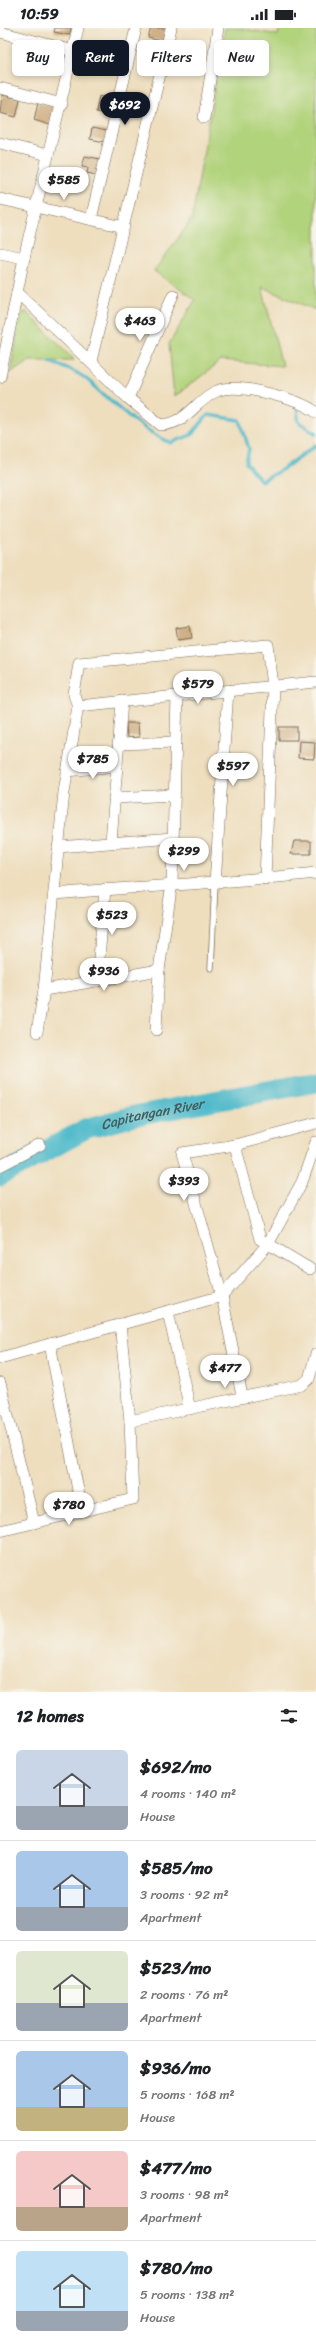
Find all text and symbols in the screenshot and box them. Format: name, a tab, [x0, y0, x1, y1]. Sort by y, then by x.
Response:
text: 10:59	[20, 1, 59, 27]
chip: Buy	[12, 40, 64, 76]
chip: Rent	[72, 40, 129, 76]
chip: Filters	[137, 40, 206, 76]
chip: New	[214, 40, 269, 76]
pin: $692	[101, 92, 149, 126]
text: $692	[109, 93, 141, 116]
pin: $585	[40, 167, 88, 201]
text: $585	[48, 168, 80, 191]
pin: $463	[116, 308, 164, 342]
text: $463	[124, 309, 156, 332]
pin: $579	[174, 671, 222, 705]
text: $579	[182, 672, 214, 695]
pin: $785	[69, 746, 117, 780]
text: $785	[77, 747, 109, 770]
pin: $597	[209, 753, 257, 787]
text: $597	[217, 754, 249, 777]
pin: $299	[160, 838, 208, 872]
text: $299	[168, 839, 200, 862]
pin: $523	[88, 902, 136, 936]
text: $523	[96, 903, 128, 926]
pin: $936	[80, 958, 128, 992]
text: $936	[88, 959, 120, 982]
water label: Capitangan River	[98, 1091, 209, 1137]
pin: $393	[160, 1168, 208, 1202]
text: $393	[168, 1169, 200, 1192]
pin: $477	[201, 1355, 249, 1389]
text: $477	[209, 1356, 241, 1379]
pin: $780	[45, 1492, 93, 1526]
text: $780	[53, 1493, 85, 1516]
text: 12 homes	[16, 1701, 84, 1731]
icon: filters	[278, 1705, 300, 1727]
text: $692/mo	[140, 1752, 211, 1782]
icon: home	[48, 1766, 96, 1814]
text: 4 rooms · 140 m²	[140, 1782, 236, 1805]
text: House	[140, 1805, 175, 1828]
text: $585/mo	[140, 1853, 213, 1883]
icon: home	[48, 1867, 96, 1915]
text: 3 rooms · 92 m²	[140, 1883, 229, 1906]
text: Apartment	[140, 1906, 201, 1929]
text: $523/mo	[140, 1953, 211, 1983]
icon: home	[48, 1967, 96, 2015]
text: 2 rooms · 76 m²	[140, 1983, 228, 2006]
text: Apartment	[140, 2006, 201, 2029]
text: $936/mo	[140, 2053, 211, 2083]
icon: home	[48, 2067, 96, 2115]
text: 5 rooms · 168 m²	[140, 2083, 235, 2106]
text: House	[140, 2106, 175, 2129]
text: $477/mo	[140, 2153, 212, 2183]
icon: home	[48, 2167, 96, 2215]
text: 3 rooms · 98 m²	[140, 2183, 229, 2206]
text: Apartment	[140, 2206, 201, 2229]
text: $780/mo	[140, 2253, 212, 2283]
icon: home	[48, 2267, 96, 2315]
text: 5 rooms · 138 m²	[140, 2283, 234, 2306]
text: House	[140, 2306, 175, 2329]

